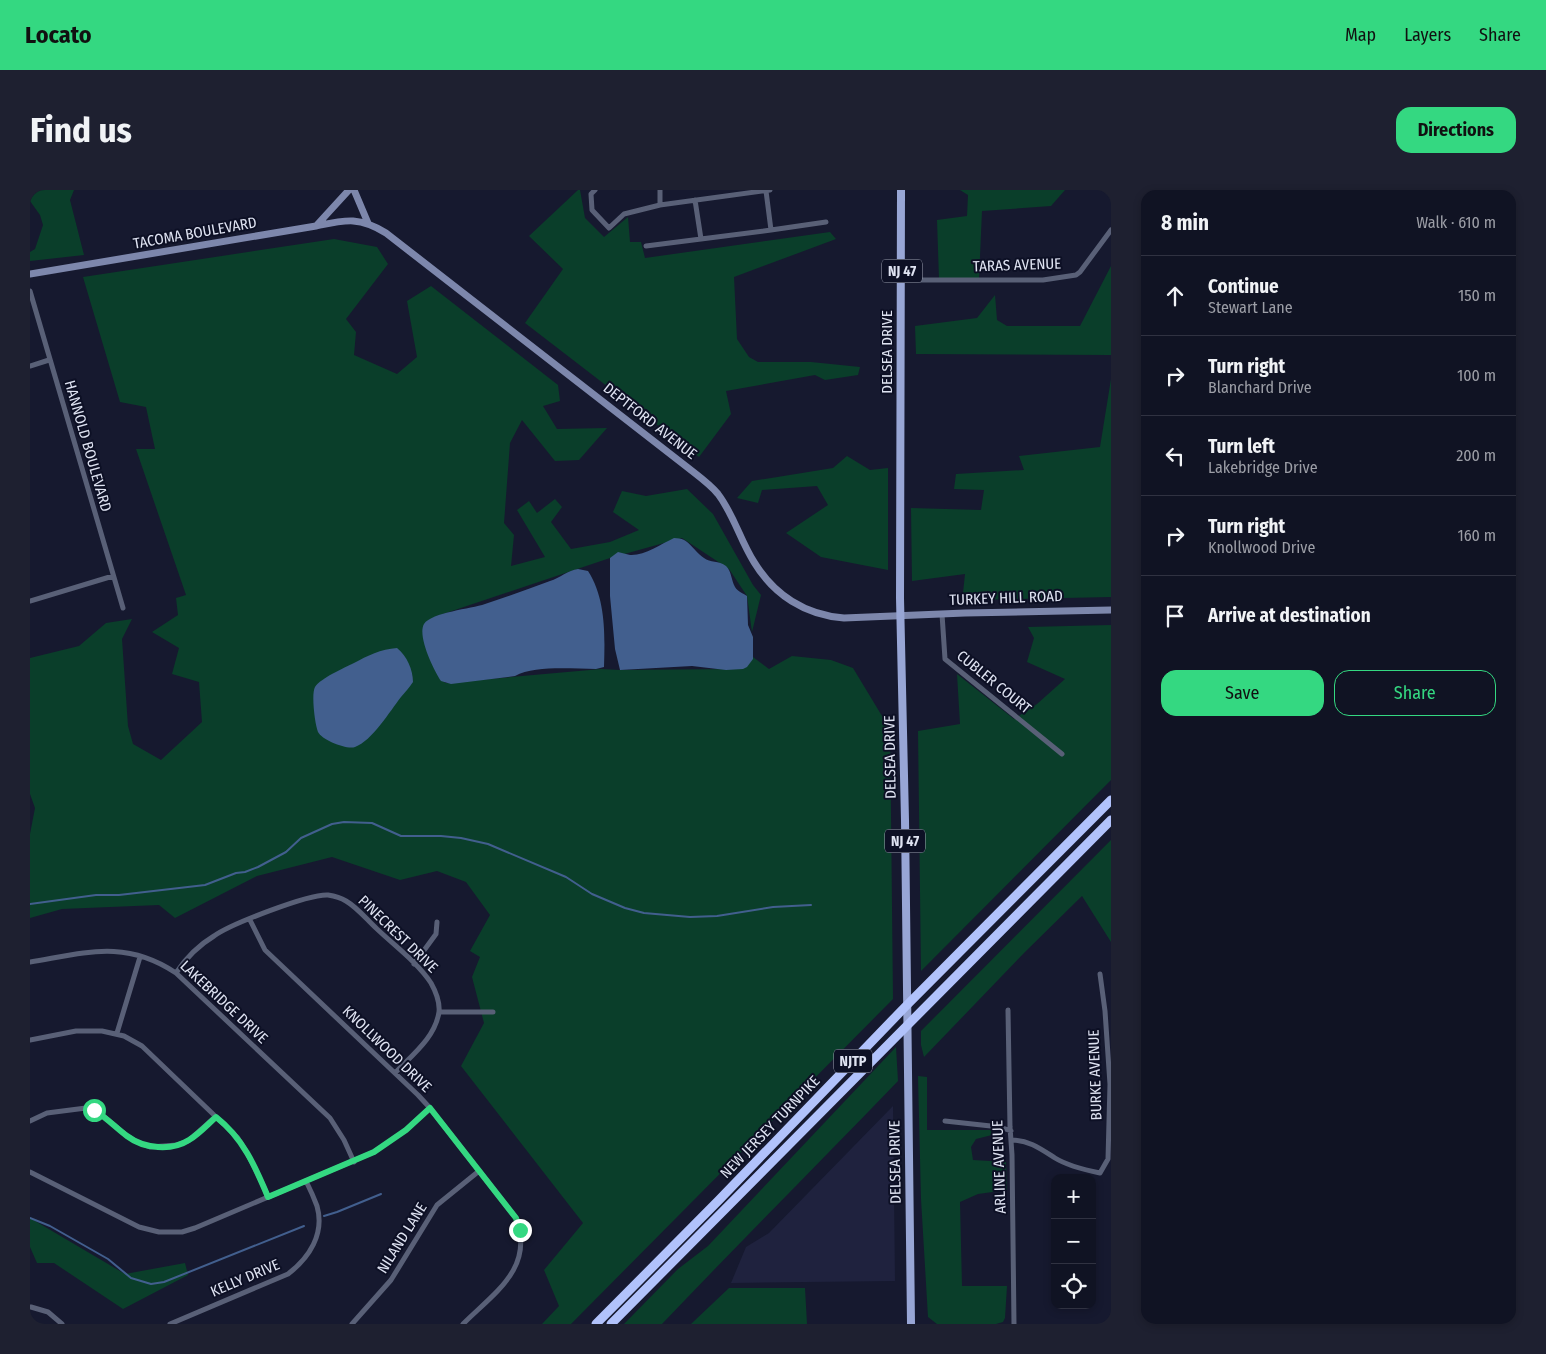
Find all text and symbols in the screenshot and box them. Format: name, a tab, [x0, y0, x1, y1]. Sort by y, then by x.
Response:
text: Locato	[25, 21, 91, 49]
text: Map	[1345, 24, 1376, 46]
text: Layers	[1404, 24, 1451, 46]
text: Share	[1479, 24, 1521, 46]
button: Directions	[1396, 107, 1516, 153]
text: Find us	[30, 109, 132, 151]
text: 8 min	[1161, 210, 1209, 236]
street label: TACOMA BOULEVARD	[132, 213, 258, 253]
text: Walk · 610 m	[1416, 213, 1496, 232]
street label: TARAS AVENUE	[972, 254, 1062, 276]
road number: NJ 47	[882, 260, 922, 282]
text: Continue	[1208, 275, 1279, 298]
icon: ahead	[1161, 282, 1189, 310]
text: 150 m	[1458, 286, 1496, 305]
text: Stewart Lane	[1208, 298, 1293, 317]
street label: DELSEA DRIVE	[878, 310, 896, 394]
text: Turn right	[1208, 355, 1285, 378]
icon: right	[1161, 362, 1189, 390]
text: 100 m	[1457, 366, 1496, 385]
street label: HANNOLD BOULEVARD	[61, 378, 115, 514]
text: Blanchard Drive	[1208, 378, 1312, 397]
street label: DEPTFORD AVENUE	[600, 379, 700, 463]
text: Turn left	[1208, 435, 1275, 458]
icon: left	[1161, 442, 1189, 470]
text: 200 m	[1456, 446, 1496, 465]
text: Lakebridge Drive	[1208, 458, 1318, 477]
text: Turn right	[1208, 515, 1285, 538]
icon: right	[1161, 522, 1189, 550]
text: 160 m	[1457, 526, 1496, 545]
text: Knollwood Drive	[1208, 538, 1315, 557]
street label: TURKEY HILL ROAD	[949, 587, 1063, 609]
icon: arrive	[1161, 602, 1189, 630]
text: Arrive at destination	[1208, 604, 1371, 627]
street label: CUBLER COURT	[953, 647, 1035, 717]
button: Save	[1161, 670, 1324, 716]
button: Share	[1334, 670, 1496, 716]
street label: DELSEA DRIVE	[880, 715, 900, 799]
road number: NJ 47	[885, 830, 925, 852]
street label: PINECREST DRIVE	[355, 892, 441, 976]
street label: LAKEBRIDGE DRIVE	[176, 957, 272, 1047]
street label: KNOLLWOOD DRIVE	[339, 1002, 435, 1096]
street label: BURKE AVENUE	[1084, 1029, 1106, 1121]
road number: NJTP	[834, 1049, 872, 1072]
street label: NEW JERSEY TURNPIKE	[717, 1072, 823, 1182]
route start	[83, 1099, 106, 1122]
street label: DELSEA DRIVE	[885, 1120, 905, 1204]
street label: ARLINE AVENUE	[988, 1120, 1010, 1214]
map controls	[1051, 1174, 1096, 1309]
button: +	[1051, 1174, 1096, 1219]
street label: NILAND LANE	[373, 1199, 431, 1277]
route end	[509, 1219, 532, 1242]
button: −	[1051, 1219, 1096, 1264]
street label: KELLY DRIVE	[208, 1255, 282, 1301]
button: locate	[1051, 1264, 1096, 1309]

